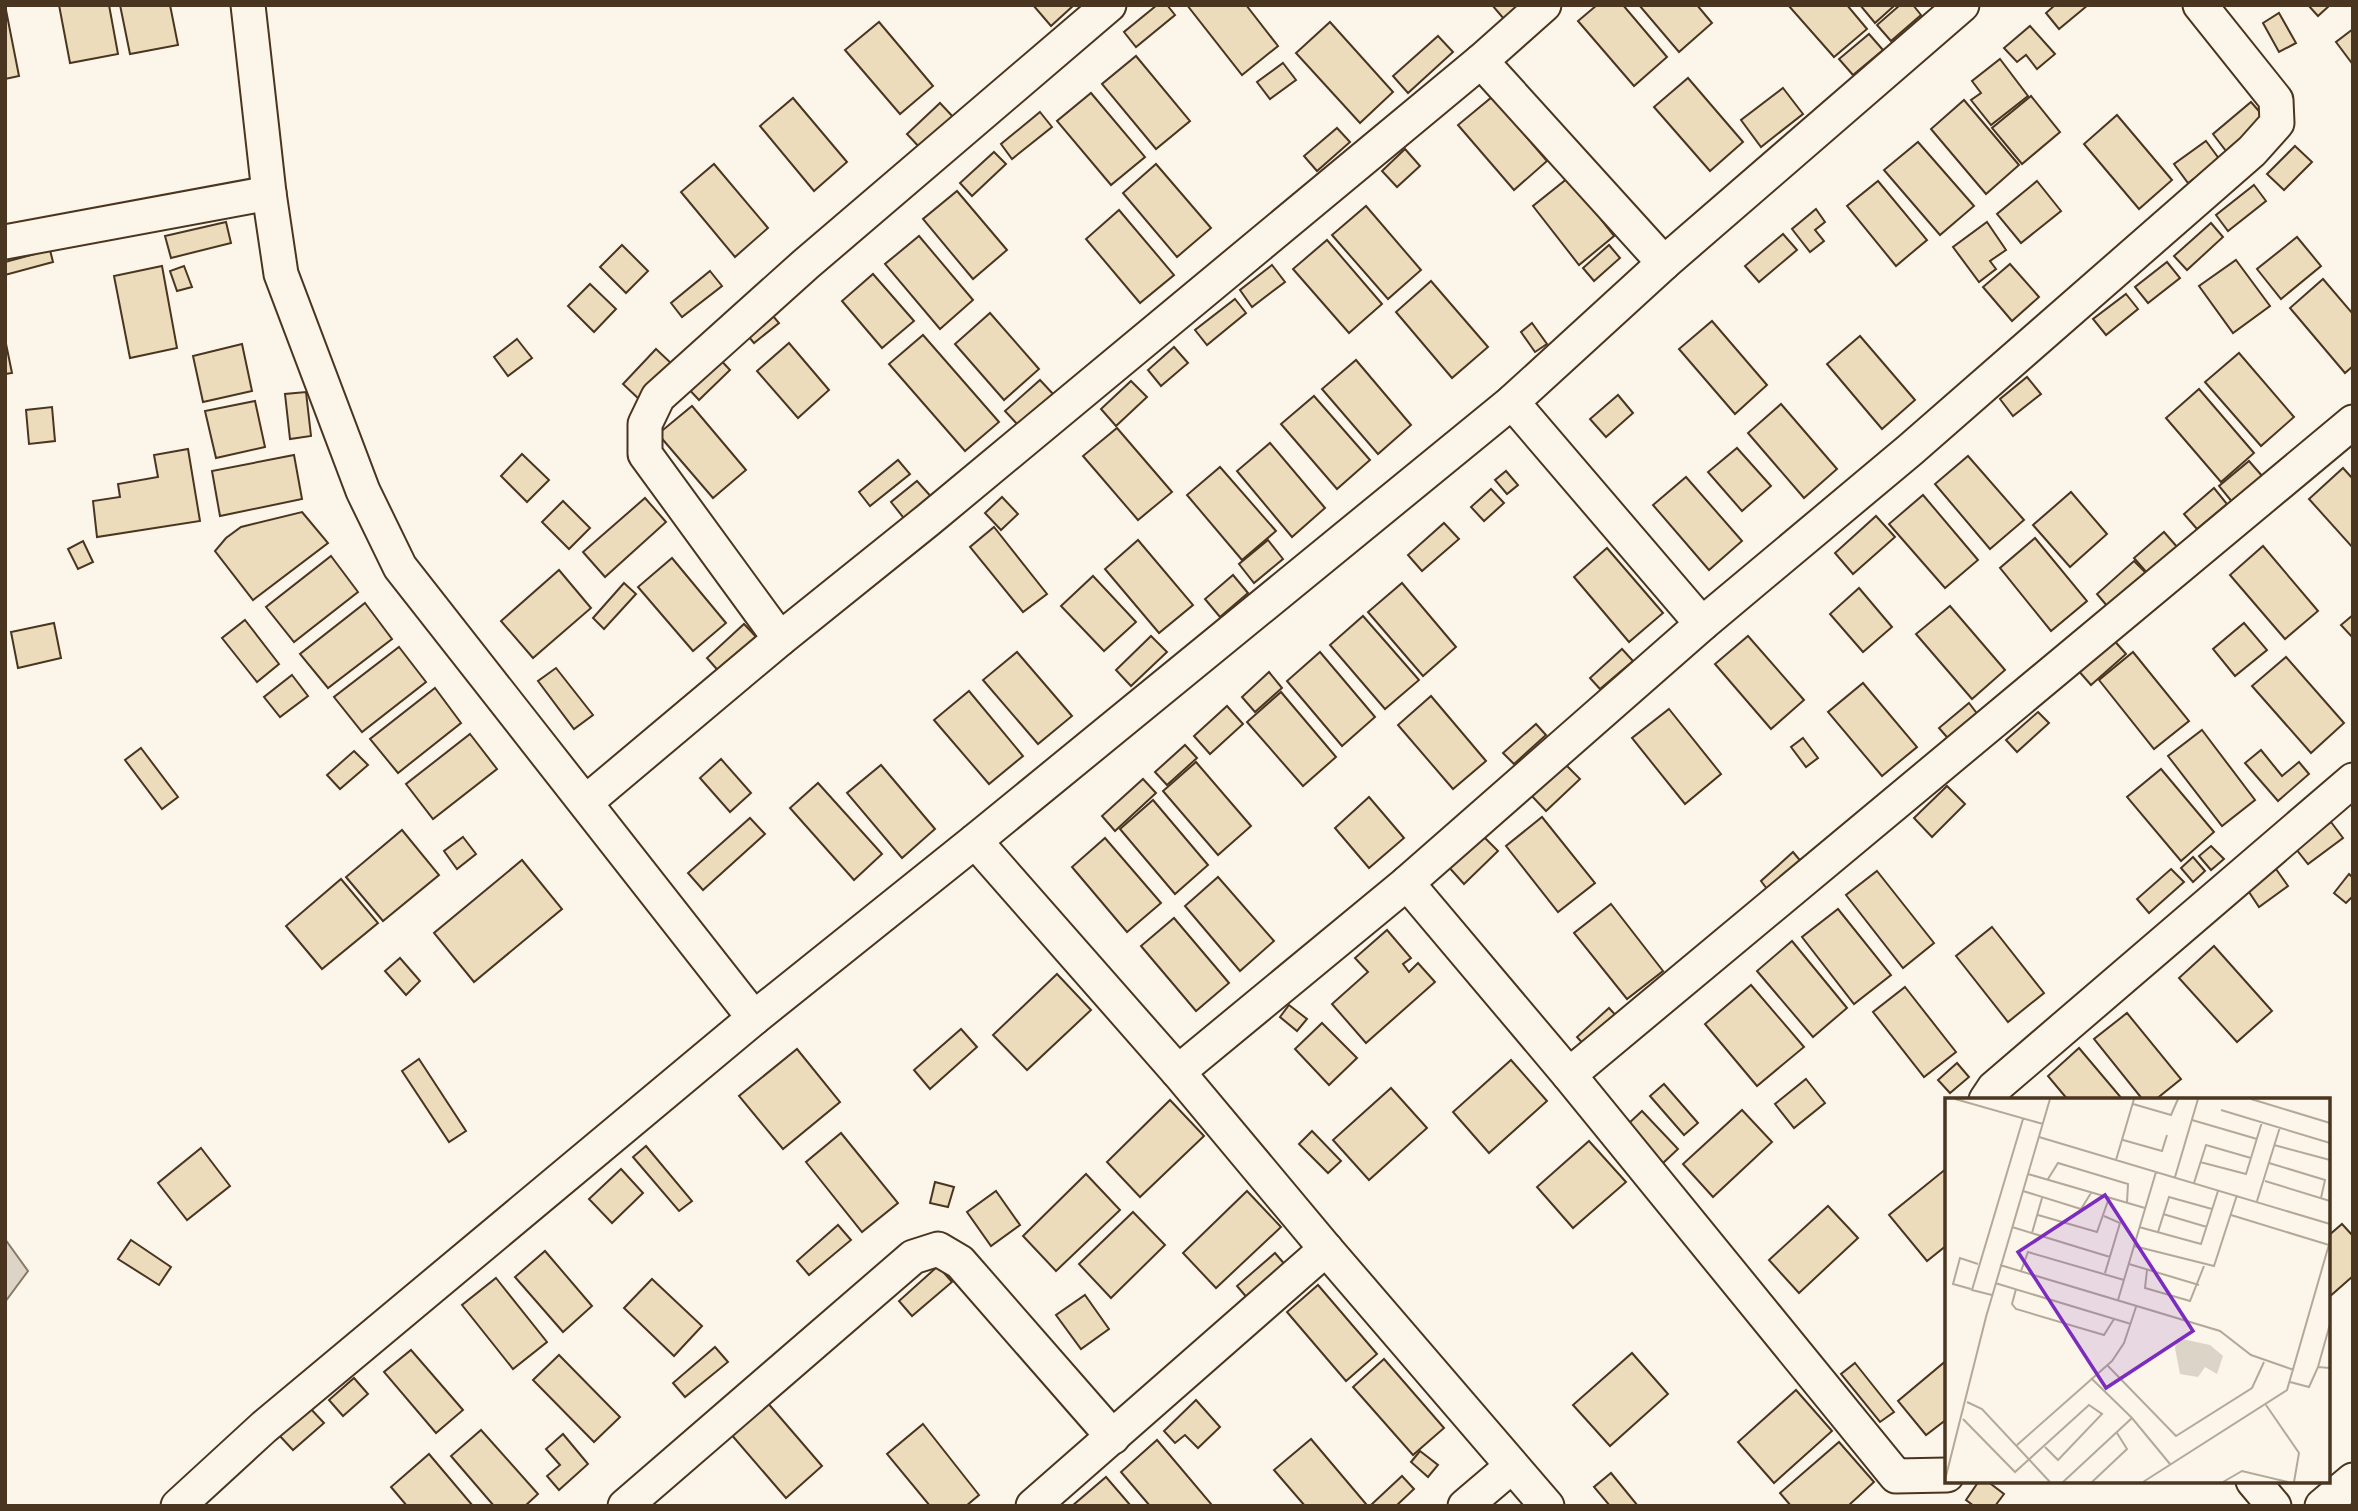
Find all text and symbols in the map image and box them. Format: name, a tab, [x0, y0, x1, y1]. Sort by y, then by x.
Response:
inset map	[1945, 1098, 2330, 1483]

